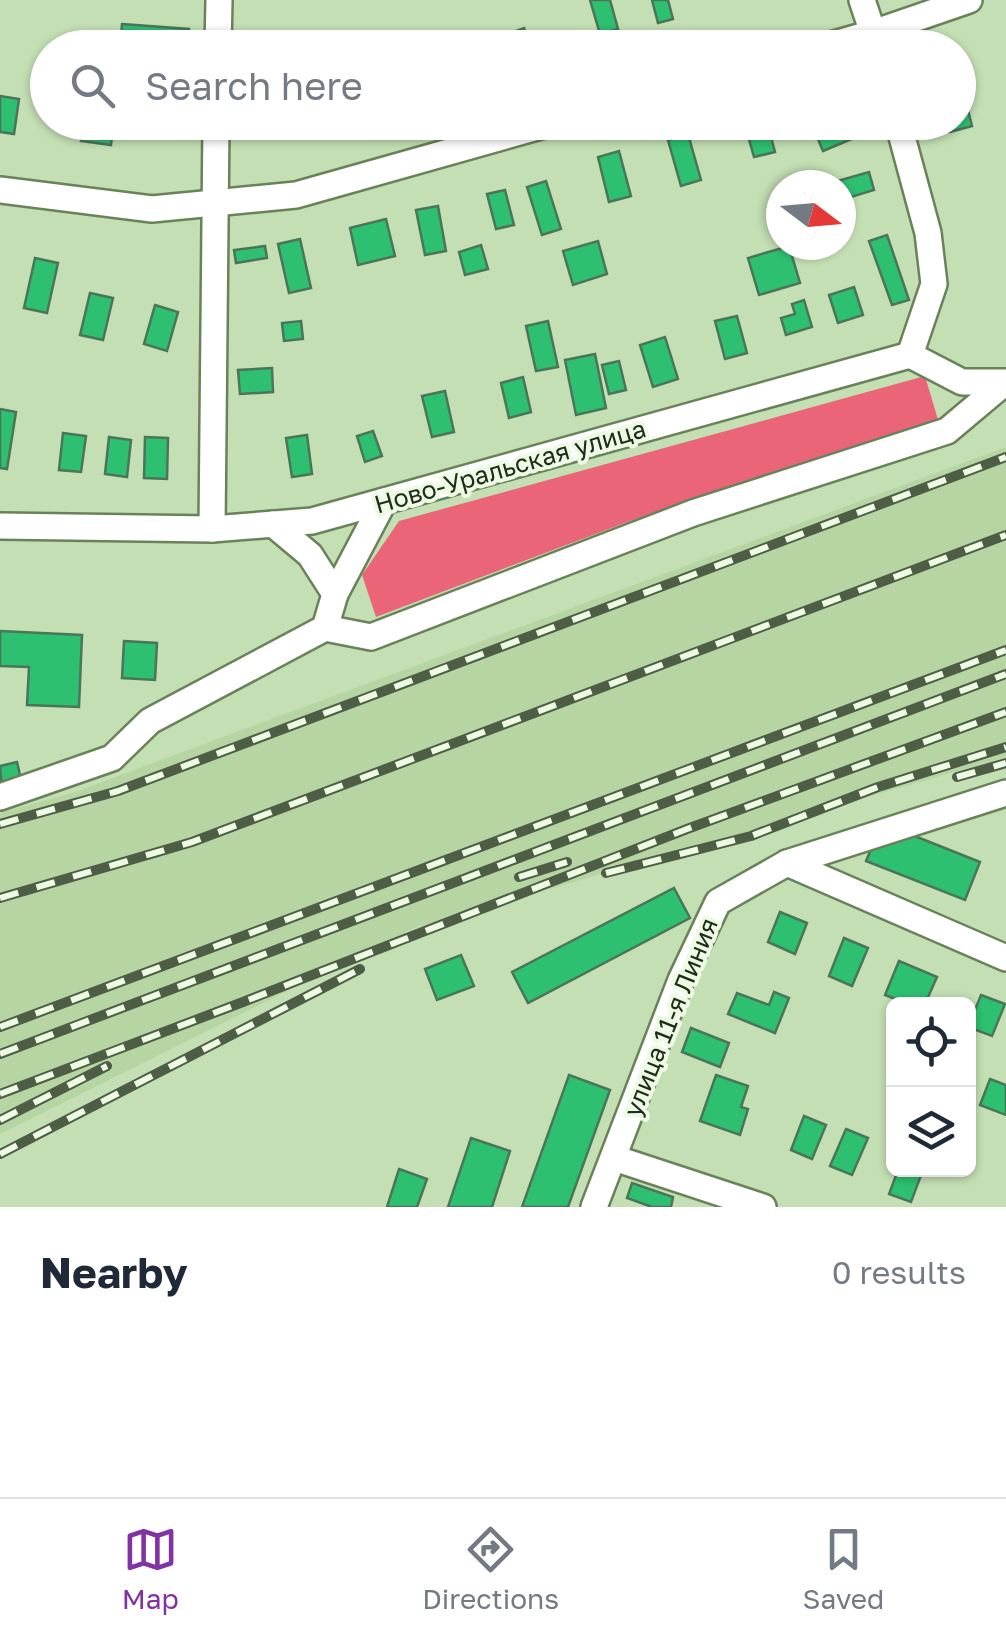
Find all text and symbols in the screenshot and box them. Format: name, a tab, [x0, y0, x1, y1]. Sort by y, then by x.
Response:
search box	[30, 30, 976, 140]
icon: search	[65, 58, 120, 113]
text: Search here	[145, 63, 363, 108]
north arrow	[766, 170, 856, 260]
street label: Ново-Уральская улица	[371, 412, 649, 520]
street label: улица 11-я Линия	[616, 913, 724, 1121]
map controls	[886, 997, 976, 1177]
button: locate	[886, 997, 976, 1087]
button: layers	[886, 1087, 976, 1177]
text: Nearby	[40, 1247, 188, 1297]
text: 0 results	[832, 1253, 966, 1291]
tab: Map	[122, 1522, 179, 1615]
tab: Directions	[422, 1522, 559, 1615]
tab: Saved	[802, 1522, 884, 1615]

